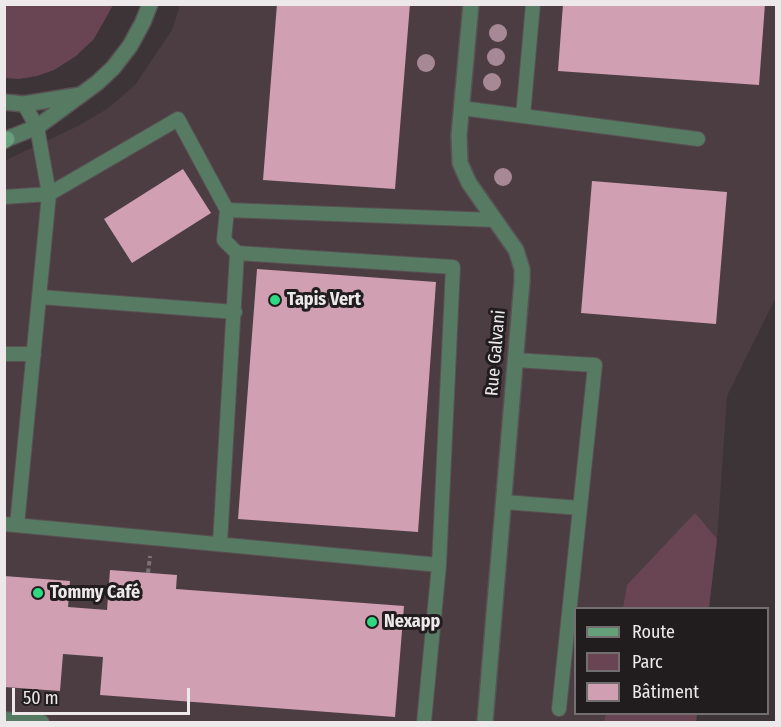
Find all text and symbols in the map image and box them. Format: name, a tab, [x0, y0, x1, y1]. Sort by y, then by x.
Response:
place label: Tapis Vert	[287, 289, 361, 311]
marker: Tapis Vert	[268, 293, 282, 307]
street label: Rue Galvani	[481, 309, 511, 397]
place label: Tommy Café	[50, 582, 140, 604]
marker: Tommy Café	[31, 586, 45, 600]
legend	[574, 607, 769, 715]
place label: Nexapp	[384, 611, 440, 633]
marker: Nexapp	[365, 615, 379, 629]
text: Route	[632, 621, 675, 643]
text: Parc	[632, 651, 663, 673]
scale bar	[15, 676, 194, 714]
text: Bâtiment	[632, 681, 699, 703]
text: 50 m	[23, 687, 59, 709]

